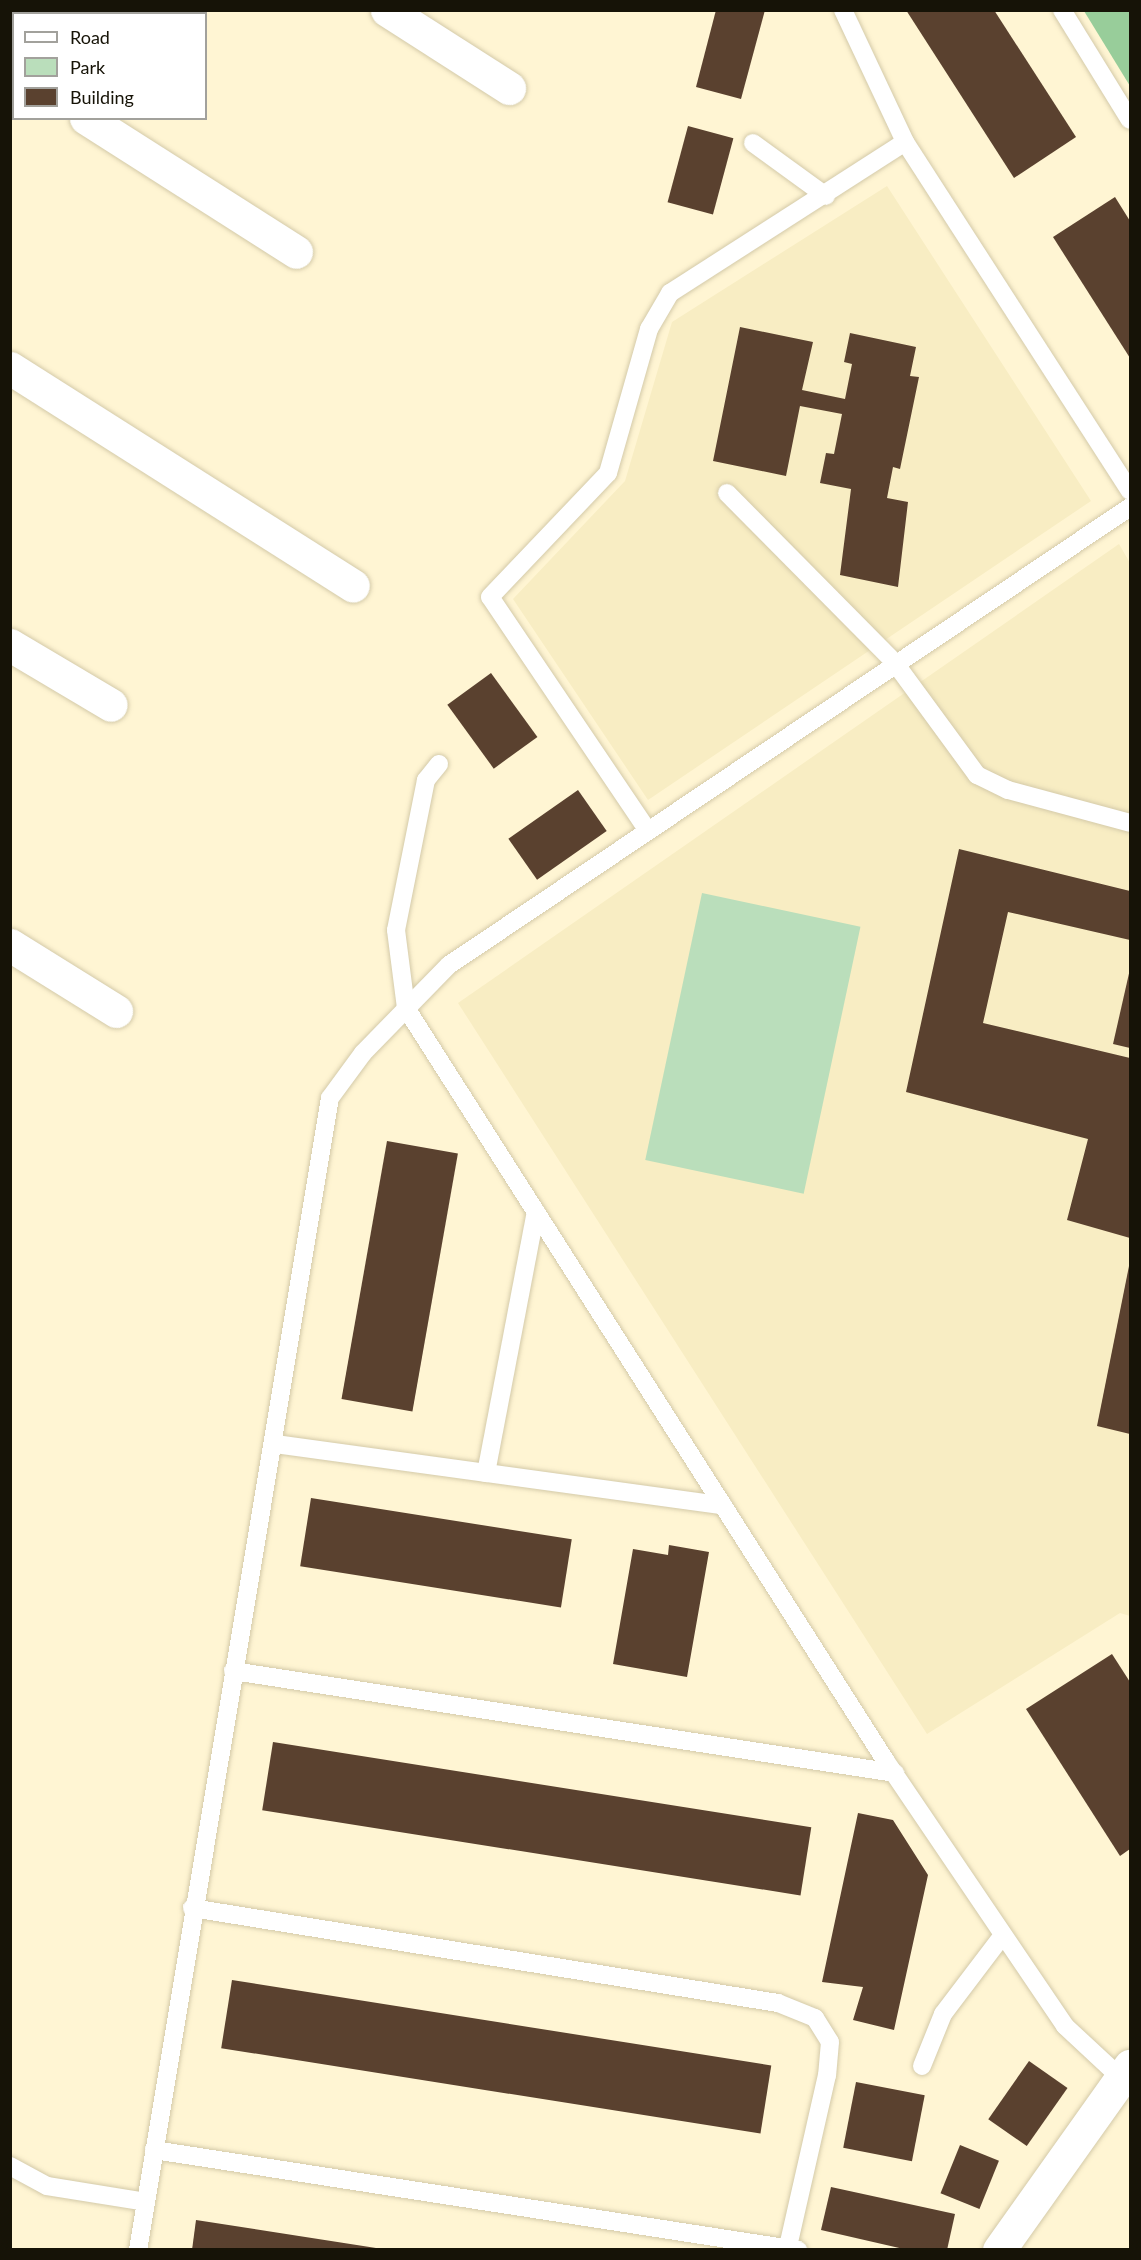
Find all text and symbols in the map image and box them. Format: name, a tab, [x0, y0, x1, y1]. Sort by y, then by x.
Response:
legend	[12, 12, 207, 120]
text: Road	[70, 26, 110, 48]
text: Park	[70, 56, 105, 78]
text: Building	[70, 86, 134, 108]

